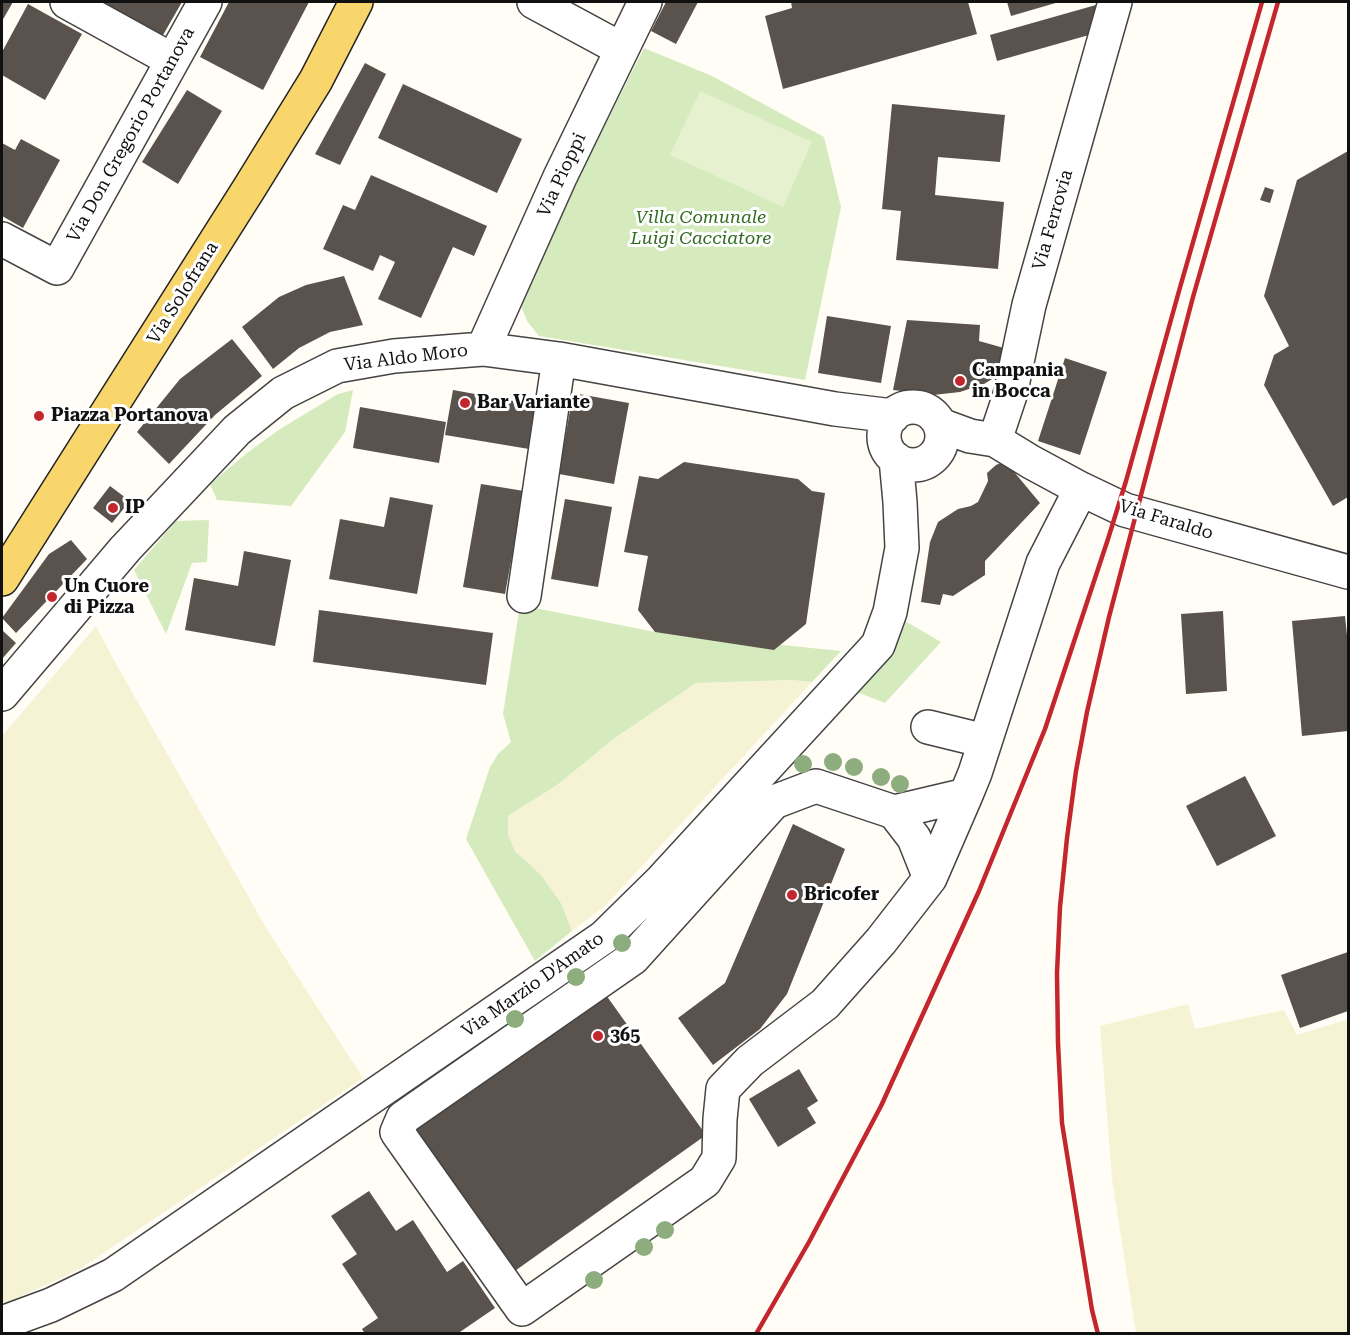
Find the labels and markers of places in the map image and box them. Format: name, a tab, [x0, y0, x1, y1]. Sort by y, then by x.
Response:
place label: Campania in Bocca	[972, 360, 1064, 403]
marker: Campania in Bocca	[953, 374, 967, 388]
place label: Bar Variante	[477, 392, 590, 414]
marker: Bar Variante	[458, 396, 472, 410]
place label: Piazza Portanova	[51, 405, 208, 427]
marker: Piazza Portanova	[32, 409, 46, 423]
place label: IP	[125, 497, 145, 519]
marker: IP	[106, 501, 120, 515]
place label: Un Cuore di Pizza	[64, 576, 149, 618]
marker: Un Cuore di Pizza	[45, 590, 59, 604]
place label: Bricofer	[804, 884, 879, 906]
marker: Bricofer	[785, 888, 799, 902]
place label: 365	[610, 1025, 640, 1047]
marker: 365	[591, 1029, 605, 1043]

